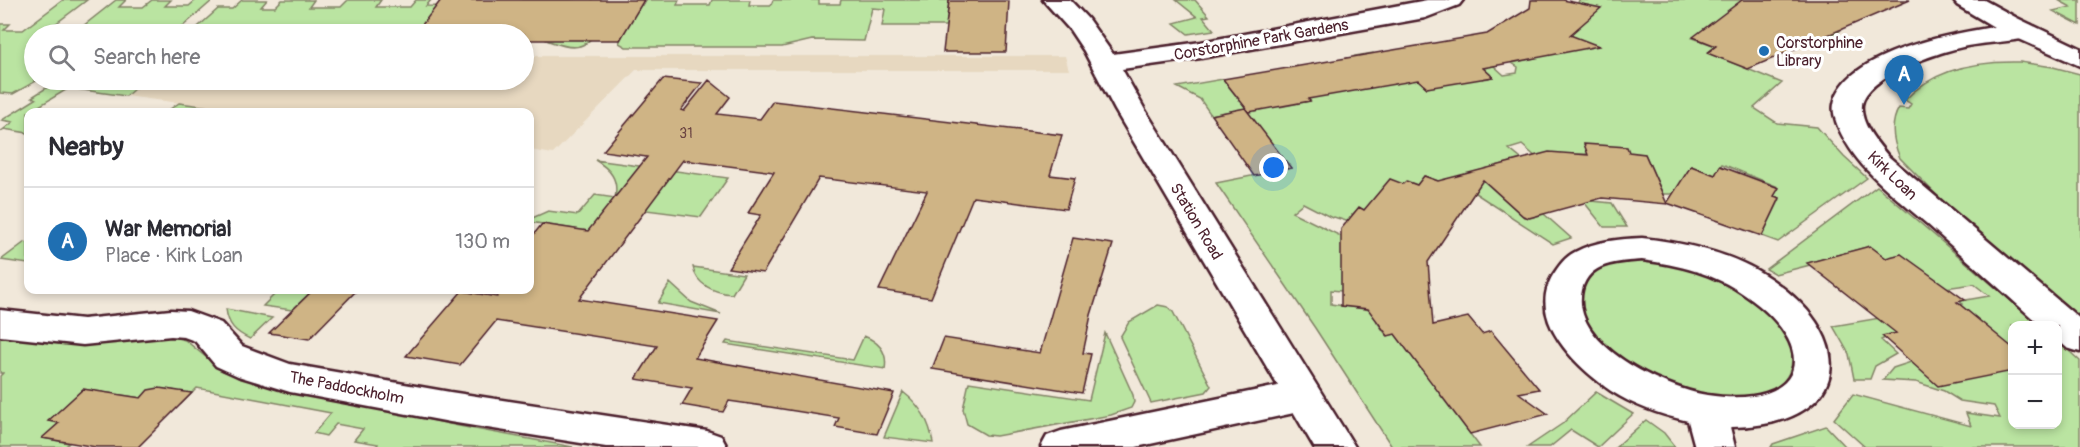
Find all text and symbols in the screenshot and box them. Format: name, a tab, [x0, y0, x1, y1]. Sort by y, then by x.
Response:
street label: Corstorphine Park Gardens	[1172, 15, 1350, 65]
search box	[24, 24, 534, 90]
place label: Corstorphine Library	[1776, 33, 1863, 71]
icon: search	[45, 41, 78, 74]
text: Search here	[93, 43, 200, 71]
marker: Corstorphine Library	[1757, 44, 1771, 58]
pin: A	[1884, 56, 1924, 105]
house number: 31	[679, 125, 693, 142]
text: Nearby	[48, 131, 124, 163]
street label: Kirk Loan	[1863, 147, 1922, 204]
your location	[1259, 153, 1288, 182]
street label: Station Road	[1165, 179, 1227, 264]
text: War Memorial	[105, 215, 232, 243]
text: A	[61, 229, 74, 254]
text: 130 m	[455, 229, 510, 254]
text: Place · Kirk Loan	[105, 243, 243, 268]
map controls	[2008, 321, 2062, 429]
button: +	[2008, 321, 2062, 375]
street label: The Paddockholm	[288, 367, 406, 409]
button: −	[2008, 375, 2062, 429]

